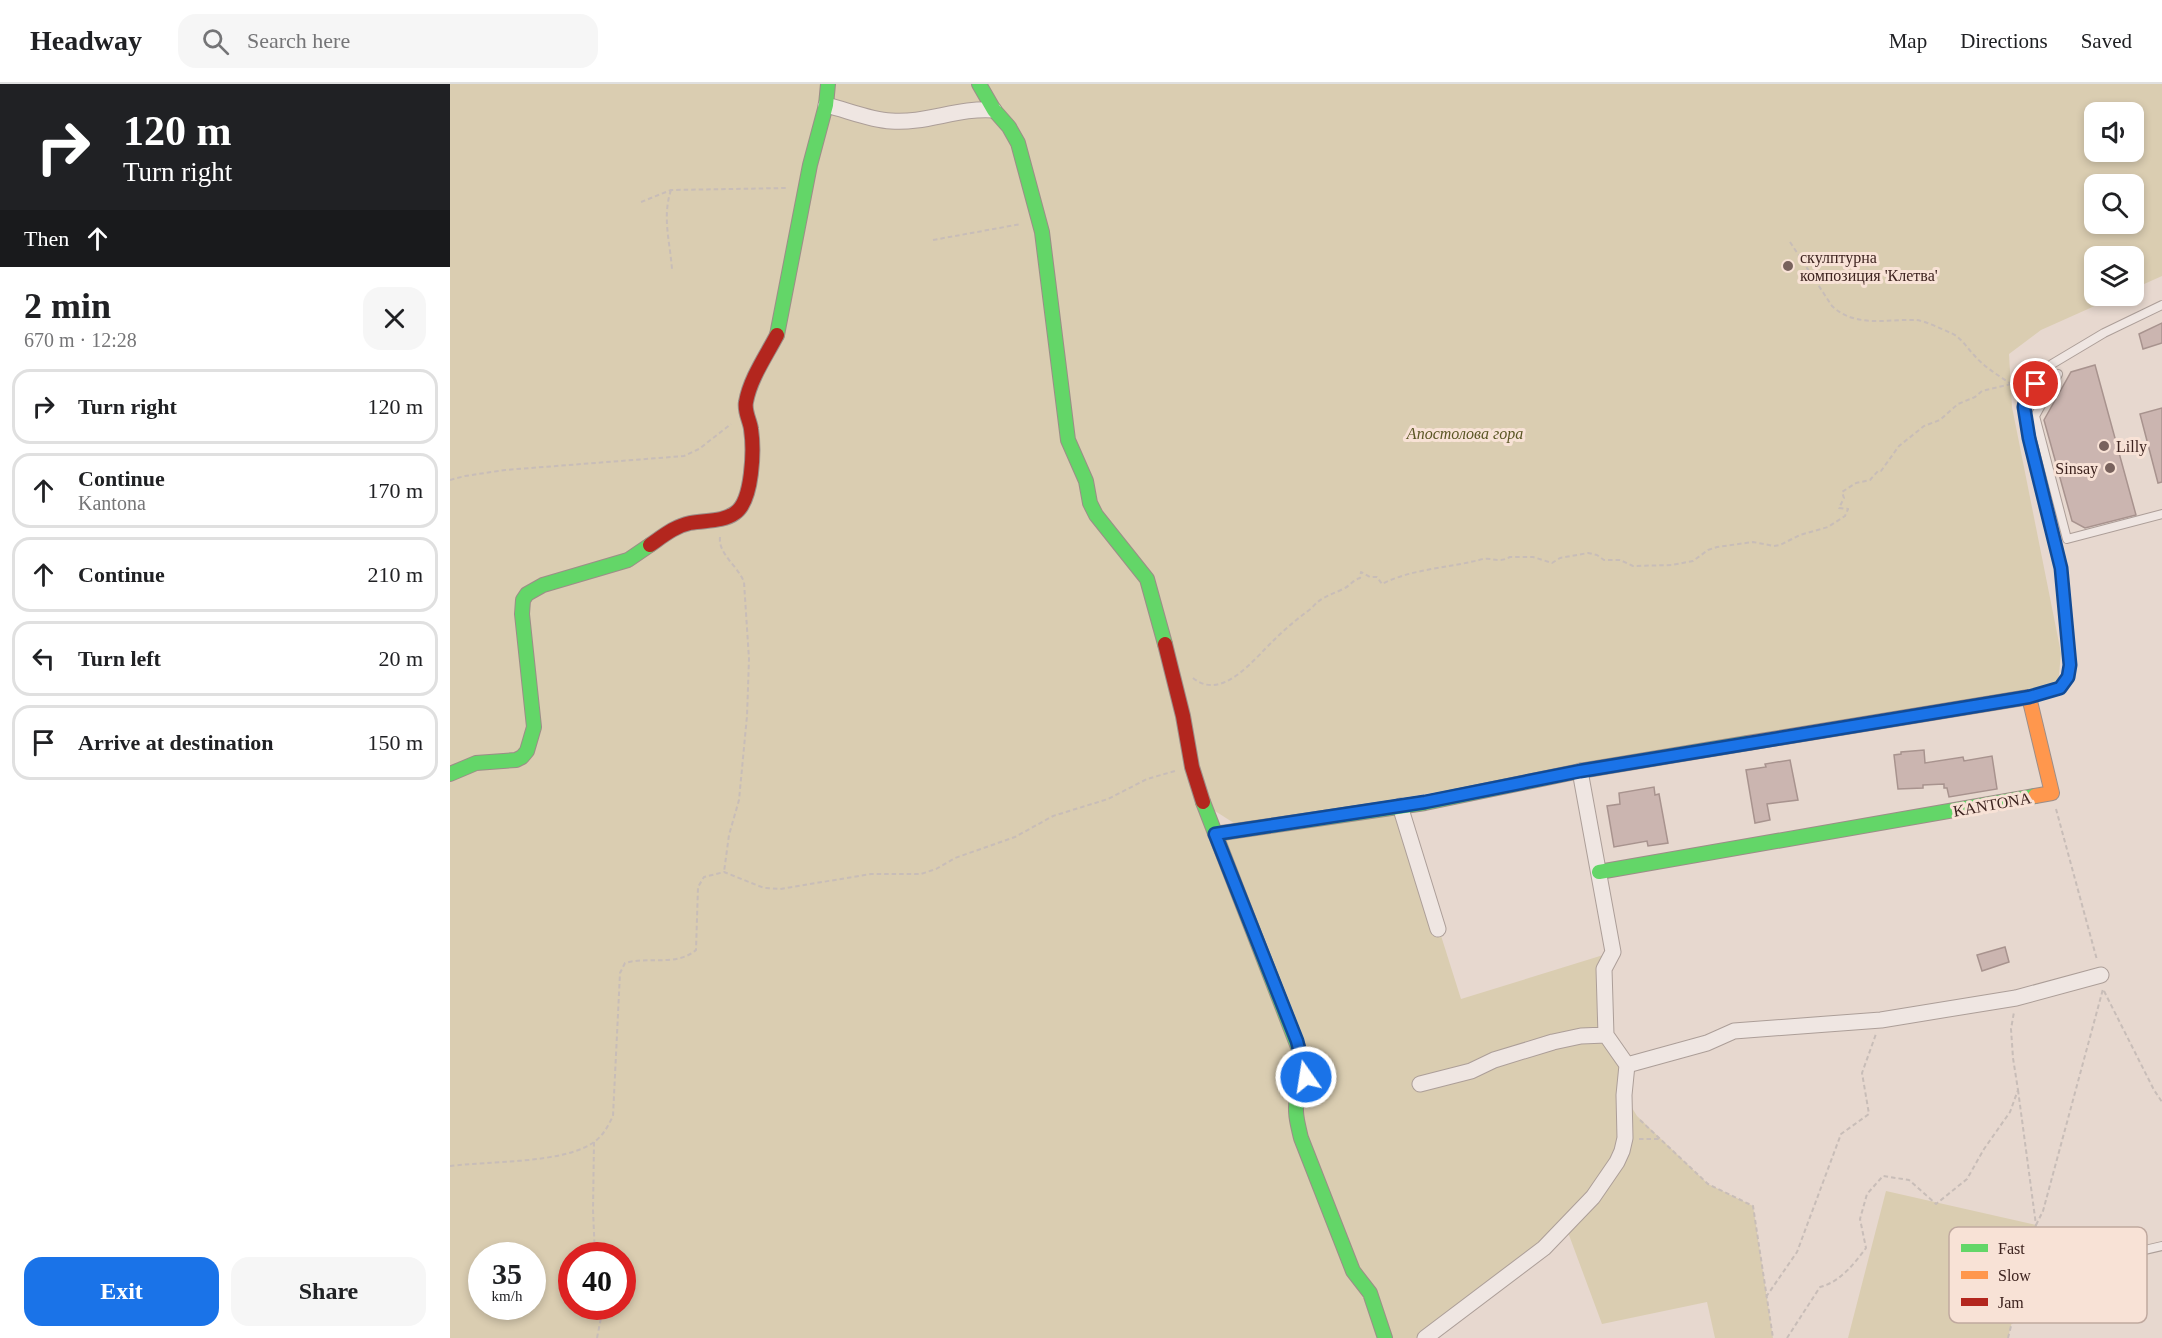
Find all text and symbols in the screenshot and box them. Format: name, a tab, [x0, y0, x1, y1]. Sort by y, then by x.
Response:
search box	[178, 14, 598, 68]
text: Headway	[30, 25, 142, 56]
icon: search	[199, 25, 232, 58]
text: Search here	[247, 28, 350, 53]
text: Map	[1889, 29, 1927, 53]
text: Directions	[1960, 29, 2048, 53]
text: Saved	[2081, 29, 2132, 53]
map controls	[2084, 102, 2144, 306]
button: sound	[2084, 102, 2144, 162]
icon: right	[24, 108, 102, 186]
text: 120 m	[123, 108, 232, 154]
text: Turn right	[123, 157, 232, 187]
button: search	[2084, 174, 2144, 234]
icon: ahead	[81, 222, 114, 255]
text: Then	[24, 226, 69, 251]
button: layers	[2084, 246, 2144, 306]
place label: скулптурна композиция 'Клетва'	[1800, 249, 1938, 285]
marker: скулптурна композиция 'Клетва'	[1781, 259, 1795, 273]
text: 2 min	[24, 286, 111, 326]
button: close	[363, 287, 426, 350]
text: 670 m · 12:28	[24, 329, 137, 351]
pin	[2010, 358, 2061, 409]
icon: arrive	[2019, 367, 2052, 400]
icon: right	[27, 390, 60, 423]
text: Turn right	[78, 394, 177, 419]
text: 120 m	[367, 394, 423, 419]
park label: Апостолова гора	[1406, 425, 1523, 443]
place label: Lilly	[2116, 438, 2147, 456]
marker: Lilly	[2097, 439, 2111, 453]
place label: Sinsay	[2055, 460, 2098, 478]
marker: Sinsay	[2103, 461, 2117, 475]
text: Continue	[78, 466, 165, 491]
icon: ahead	[27, 474, 60, 507]
text: 170 m	[367, 478, 423, 503]
text: Kantona	[78, 492, 146, 514]
icon: ahead	[27, 558, 60, 591]
text: Continue	[78, 562, 165, 587]
text: 210 m	[367, 562, 423, 587]
icon: left	[27, 642, 60, 675]
text: Turn left	[78, 646, 161, 671]
text: 20 m	[378, 646, 423, 671]
icon: arrive	[27, 726, 60, 759]
text: Arrive at destination	[78, 730, 274, 755]
text: 150 m	[367, 730, 423, 755]
street label: KANTONA	[1952, 789, 2033, 820]
position arrow	[1274, 1045, 1338, 1109]
legend	[1949, 1227, 2147, 1323]
text: Fast	[1998, 1240, 2025, 1257]
speed limit sign: 40	[558, 1242, 636, 1320]
button: Exit	[24, 1257, 219, 1326]
button: Share	[231, 1257, 426, 1326]
text: 35	[492, 1257, 522, 1290]
text: Slow	[1998, 1267, 2031, 1284]
text: km/h	[492, 1288, 522, 1304]
text: Jam	[1998, 1294, 2024, 1311]

